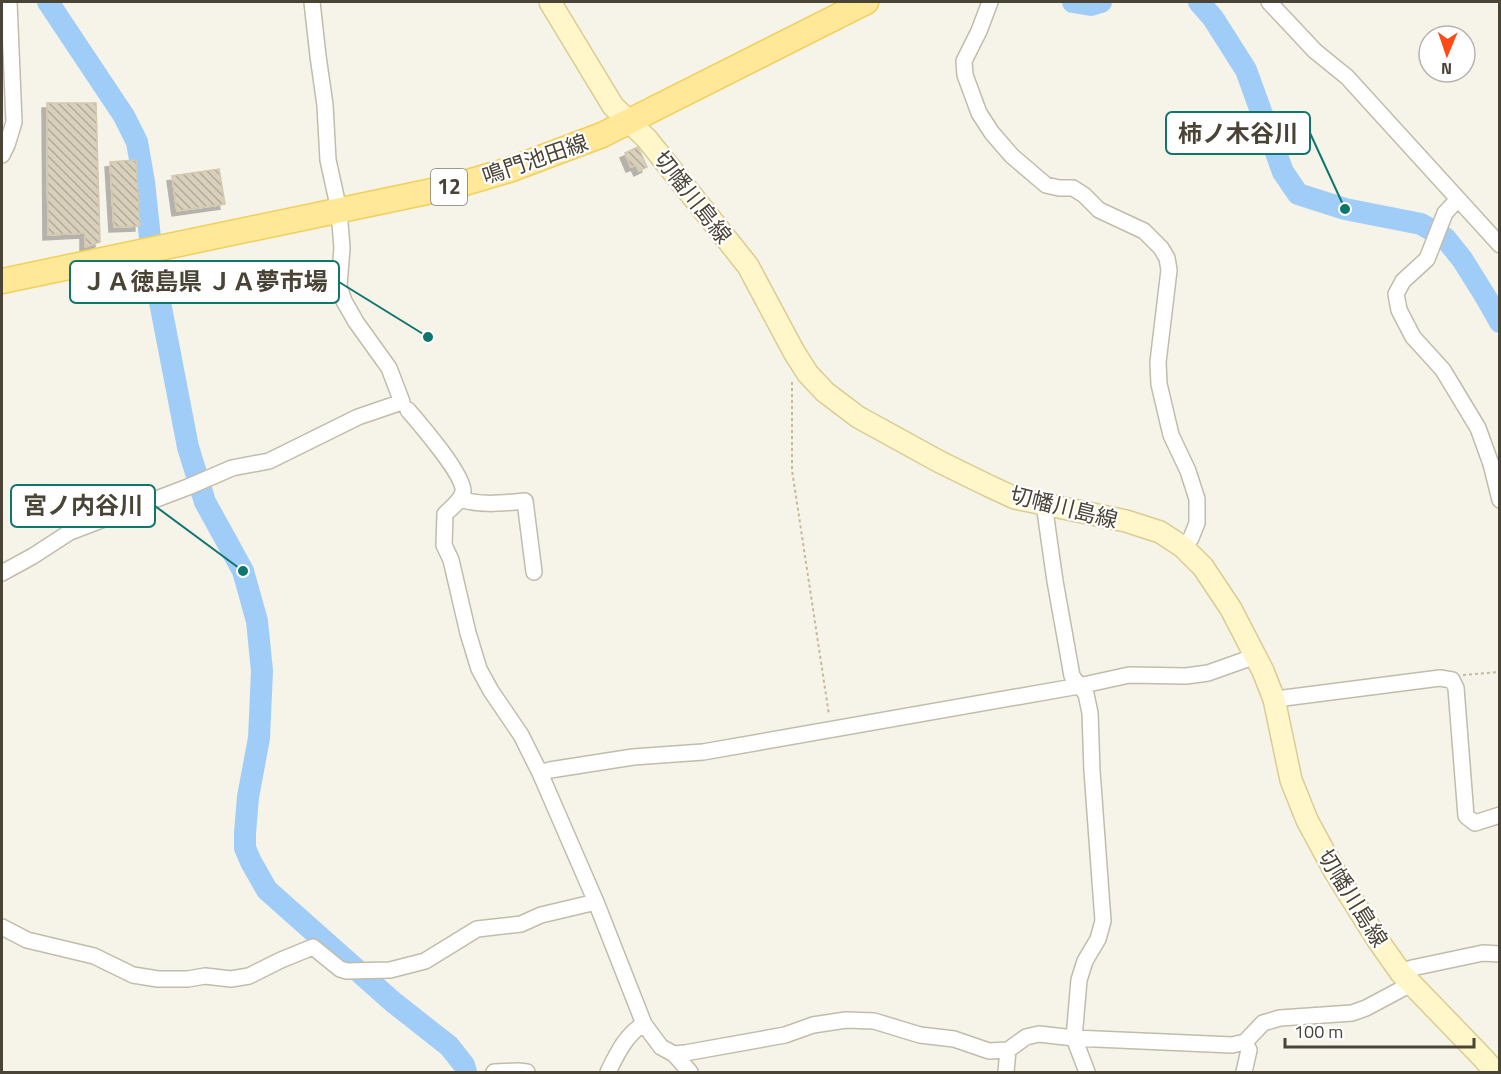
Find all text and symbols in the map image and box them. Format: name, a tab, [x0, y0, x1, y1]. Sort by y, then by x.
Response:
north arrow	[1417, 24, 1477, 84]
text: N	[1441, 57, 1452, 81]
callout: 柿ノ木谷川	[1166, 112, 1310, 154]
text: 柿ノ木谷川	[1178, 115, 1298, 151]
street label: 鳴門池田線	[477, 125, 593, 193]
street label: 切幡川島線	[646, 143, 740, 251]
road number: 12	[431, 169, 467, 205]
callout: ＪＡ徳島県 ＪＡ夢市場	[70, 261, 339, 303]
text: ＪＡ徳島県 ＪＡ夢市場	[82, 263, 328, 299]
street label: 切幡川島線	[1007, 477, 1121, 537]
callout: 宮ノ内谷川	[11, 485, 155, 527]
text: 宮ノ内谷川	[23, 487, 143, 523]
street label: 切幡川島線	[1309, 842, 1397, 954]
scale bar	[1285, 1011, 1474, 1049]
text: 100 m	[1294, 1018, 1343, 1045]

